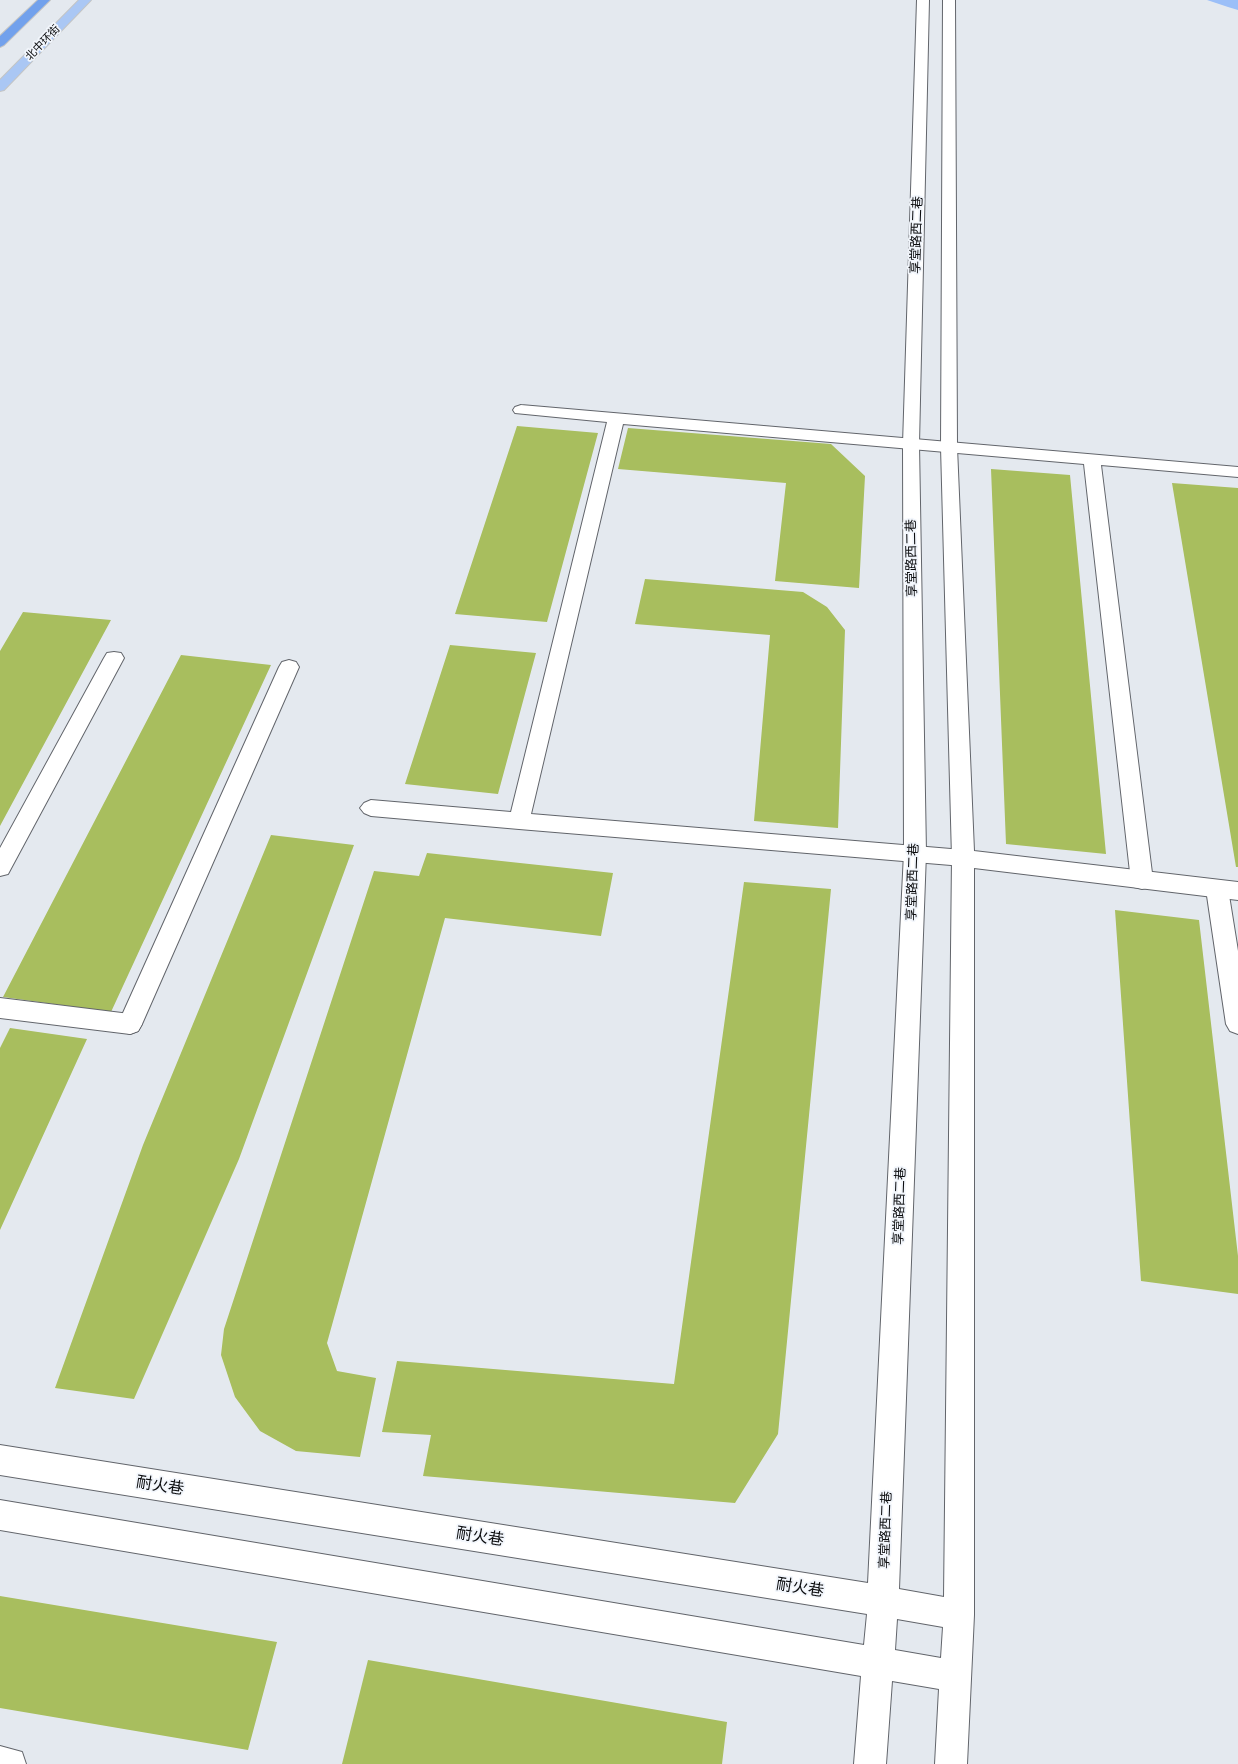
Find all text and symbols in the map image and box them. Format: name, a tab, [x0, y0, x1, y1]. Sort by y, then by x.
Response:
street label: 北中环街	[23, 23, 63, 63]
street label: 享堂路西二巷	[908, 196, 926, 274]
street label: 享堂路西二巷	[904, 519, 920, 597]
street label: 享堂路西二巷	[904, 843, 922, 921]
street label: 享堂路西二巷	[891, 1167, 909, 1245]
street label: 耐火巷	[135, 1473, 185, 1499]
street label: 享堂路西二巷	[877, 1491, 895, 1569]
street label: 耐火巷	[455, 1524, 505, 1550]
street label: 耐火巷	[775, 1575, 825, 1601]

